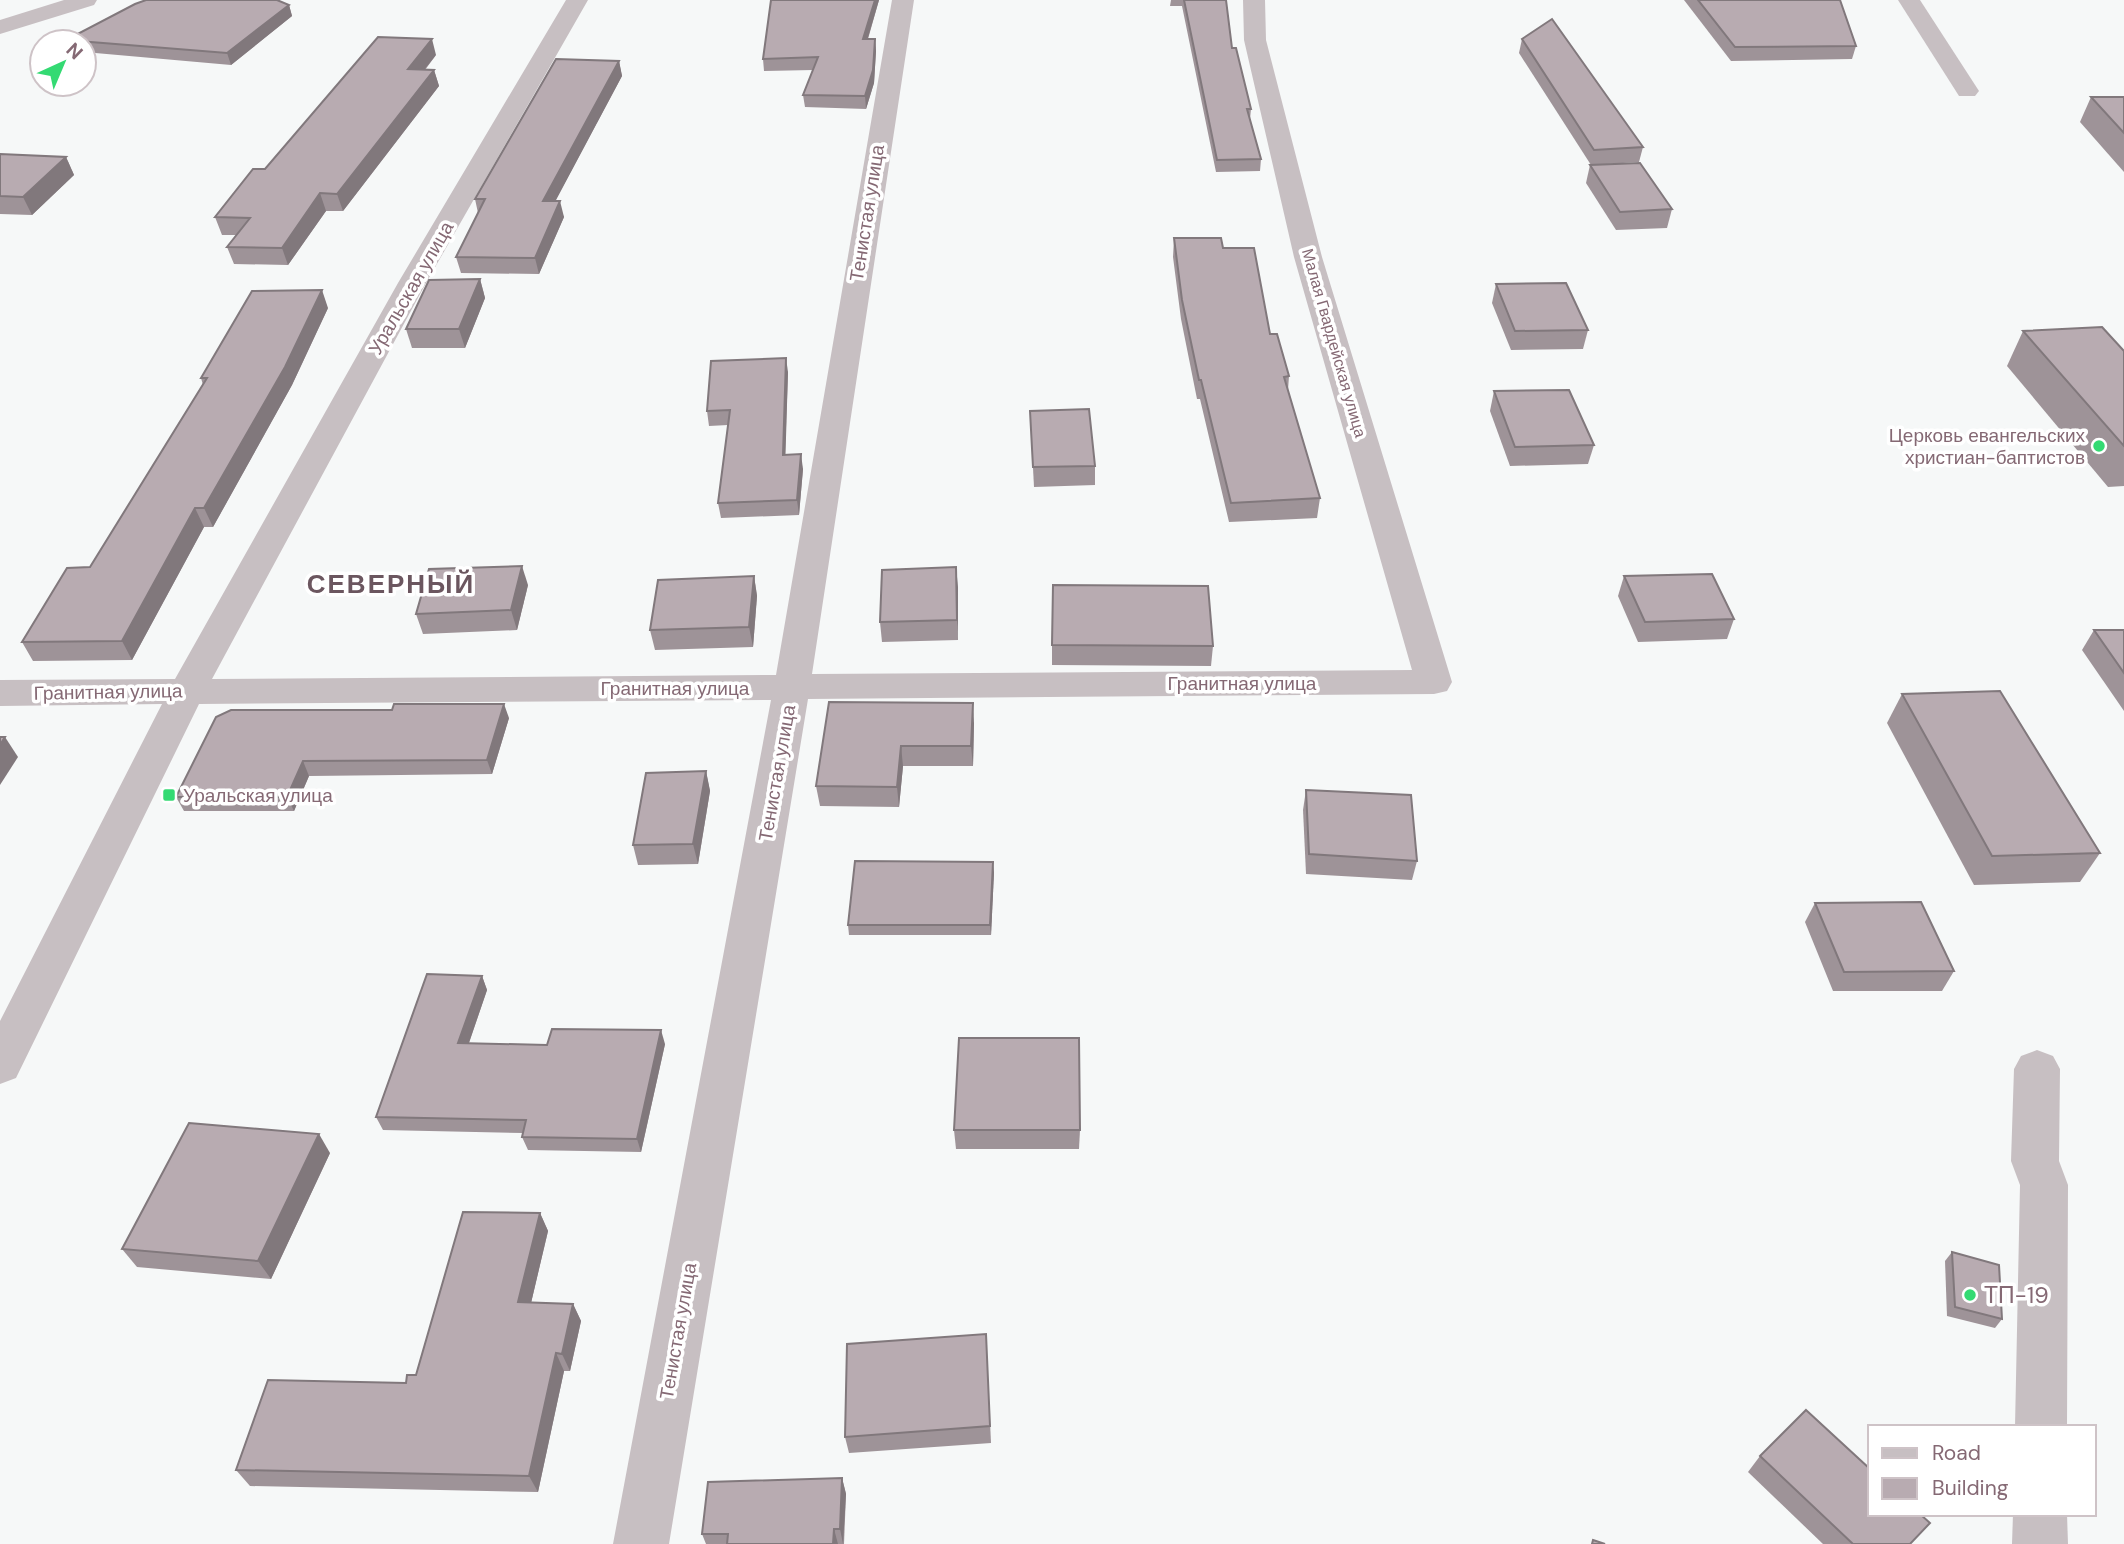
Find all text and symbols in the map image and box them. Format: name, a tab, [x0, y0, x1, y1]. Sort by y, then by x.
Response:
north arrow	[28, 28, 98, 98]
text: N	[61, 37, 88, 65]
street label: Тенистая улица	[844, 142, 890, 283]
street label: Уральская улица	[363, 217, 459, 359]
street label: Малая Гвардейская улица	[1297, 246, 1371, 440]
place label: Церковь евангельских христиан-баптистов	[1889, 423, 2085, 470]
marker: Церковь евангельских христиан-баптистов	[2091, 438, 2107, 454]
district label: СЕВЕРНЫЙ	[307, 567, 475, 601]
street label: Гранитная улица	[1168, 671, 1317, 696]
street label: Гранитная улица	[601, 676, 750, 701]
street label: Гранитная улица	[33, 678, 183, 706]
street label: Тенистая улица	[753, 702, 801, 843]
place label: Уральская улица	[183, 783, 333, 808]
marker: Уральская улица	[161, 787, 177, 803]
street label: Тенистая улица	[654, 1260, 702, 1401]
place label: ТП-19	[1984, 1280, 2049, 1310]
marker: ТП-19	[1962, 1287, 1978, 1303]
legend	[1868, 1425, 2096, 1516]
text: Road	[1932, 1439, 1981, 1467]
text: Building	[1932, 1474, 2009, 1502]

